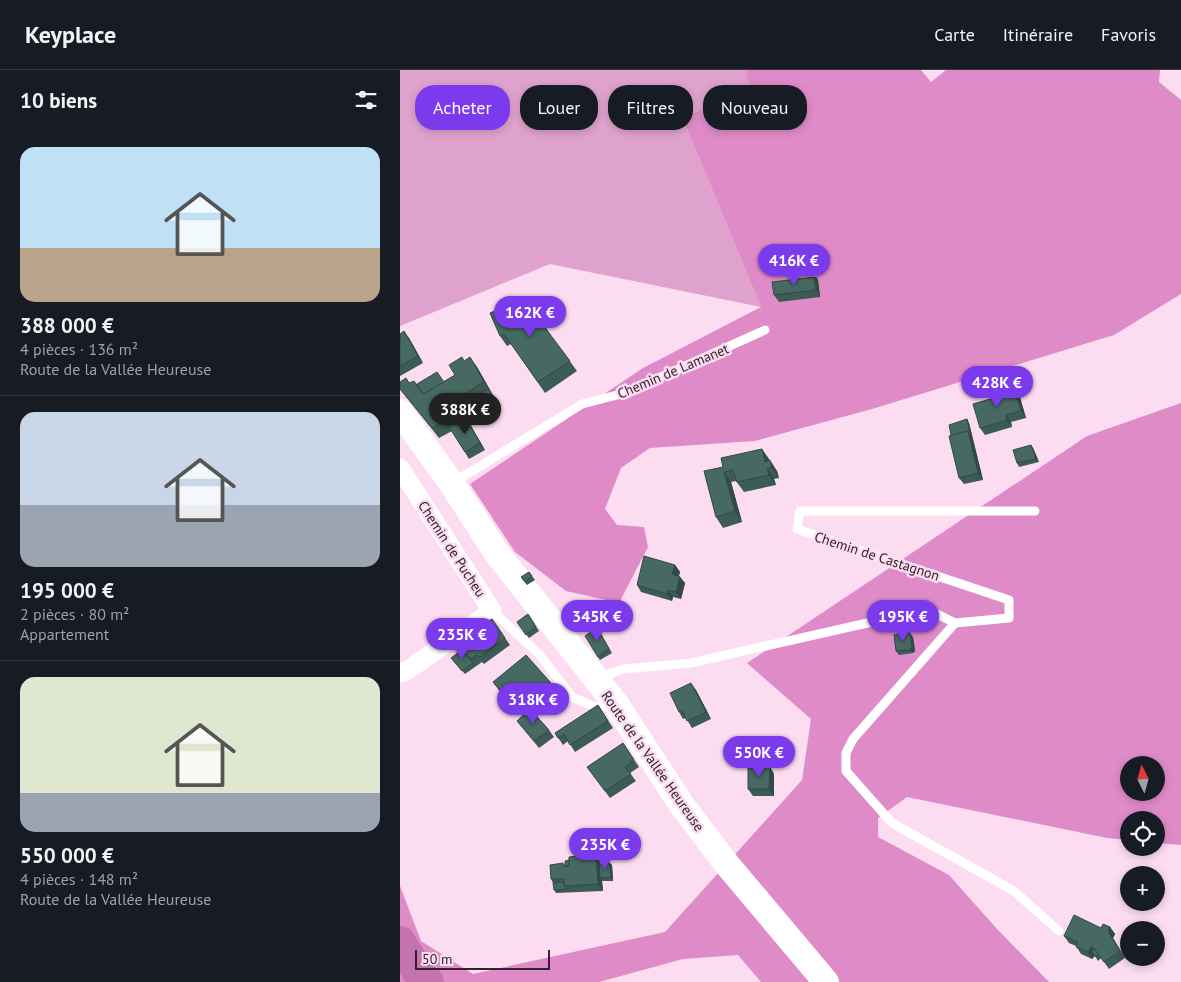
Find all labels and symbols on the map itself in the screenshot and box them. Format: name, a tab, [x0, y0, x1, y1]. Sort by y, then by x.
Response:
pin: 416K €	[753, 244, 835, 286]
pin: 162K €	[489, 296, 571, 338]
street label: Chemin de Lamanet	[615, 339, 732, 403]
pin: 428K €	[956, 366, 1038, 408]
pin: 388K €	[424, 392, 506, 435]
street label: Chemin de Pucheu	[414, 497, 490, 601]
street label: Chemin de Castagnon	[812, 527, 942, 585]
pin: 345K €	[556, 600, 638, 642]
pin: 195K €	[862, 600, 944, 642]
pin: 235K €	[421, 618, 503, 660]
pin: 318K €	[492, 682, 574, 725]
street label: Route de la Vallée Heureuse	[598, 687, 708, 835]
pin: 550K €	[718, 736, 800, 778]
north arrow	[1120, 756, 1165, 801]
pin: 235K €	[564, 828, 646, 870]
scale bar	[415, 947, 550, 970]

